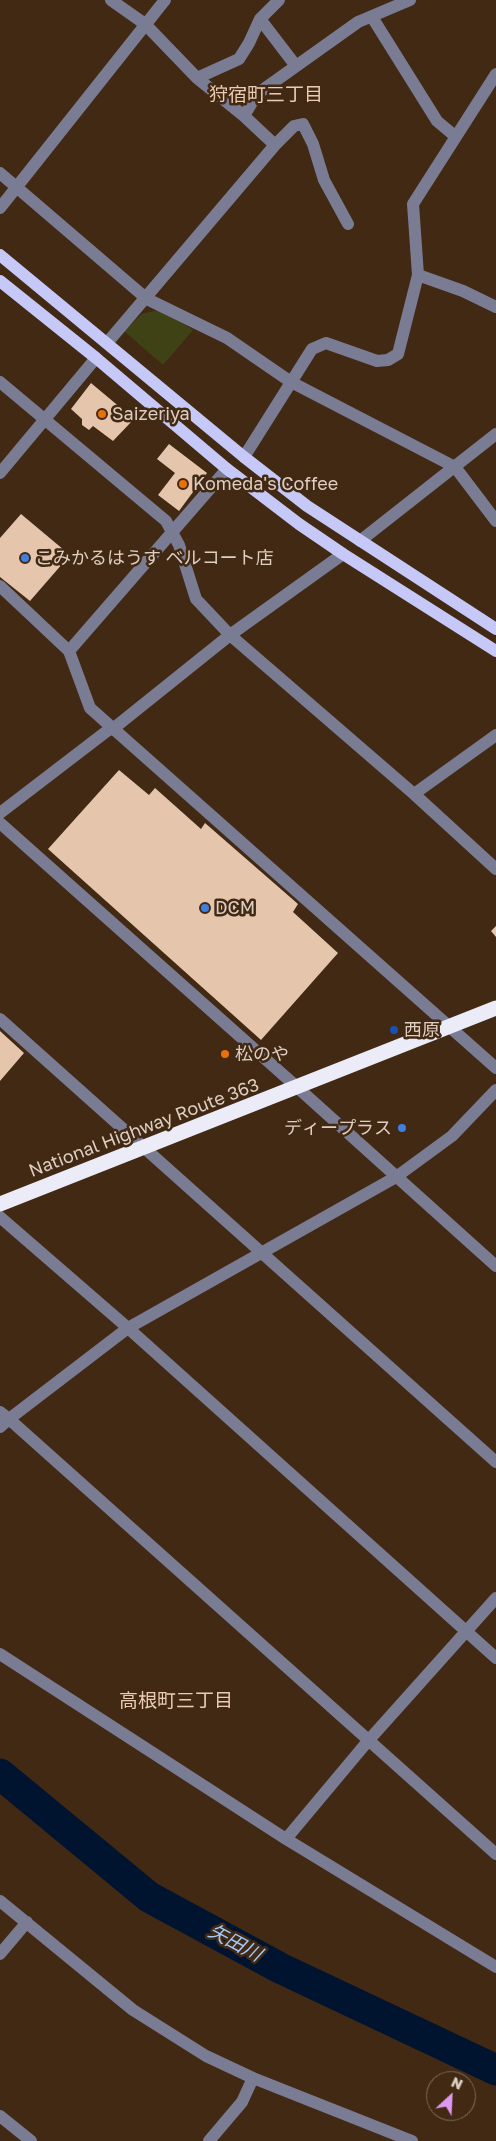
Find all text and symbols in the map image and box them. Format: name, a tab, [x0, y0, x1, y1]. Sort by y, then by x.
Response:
district label: 狩宿町三丁目	[209, 84, 323, 106]
place label: Saizeriya	[112, 403, 190, 425]
marker: Saizeriya	[96, 408, 108, 420]
place label: Komeda's Coffee	[193, 473, 338, 495]
marker: Komeda's Coffee	[177, 478, 189, 490]
place label: こみかるはうす ベルコート店	[35, 547, 273, 569]
marker: こみかるはうす ベルコート店	[19, 552, 31, 564]
place label: DCM	[215, 897, 255, 919]
marker: DCM	[199, 902, 211, 914]
place label: 西原	[404, 1019, 440, 1041]
marker: 西原	[388, 1024, 400, 1036]
place label: 松のや	[235, 1043, 289, 1065]
marker: 松のや	[219, 1048, 231, 1060]
street label: National Highway Route 363	[26, 1074, 262, 1182]
place label: ディープラス	[284, 1117, 392, 1139]
marker: ディープラス	[396, 1122, 408, 1134]
district label: 高根町三丁目	[119, 1690, 233, 1712]
water label: 矢田川	[204, 1920, 266, 1966]
north arrow	[426, 2071, 476, 2121]
text: N	[449, 2073, 466, 2093]

